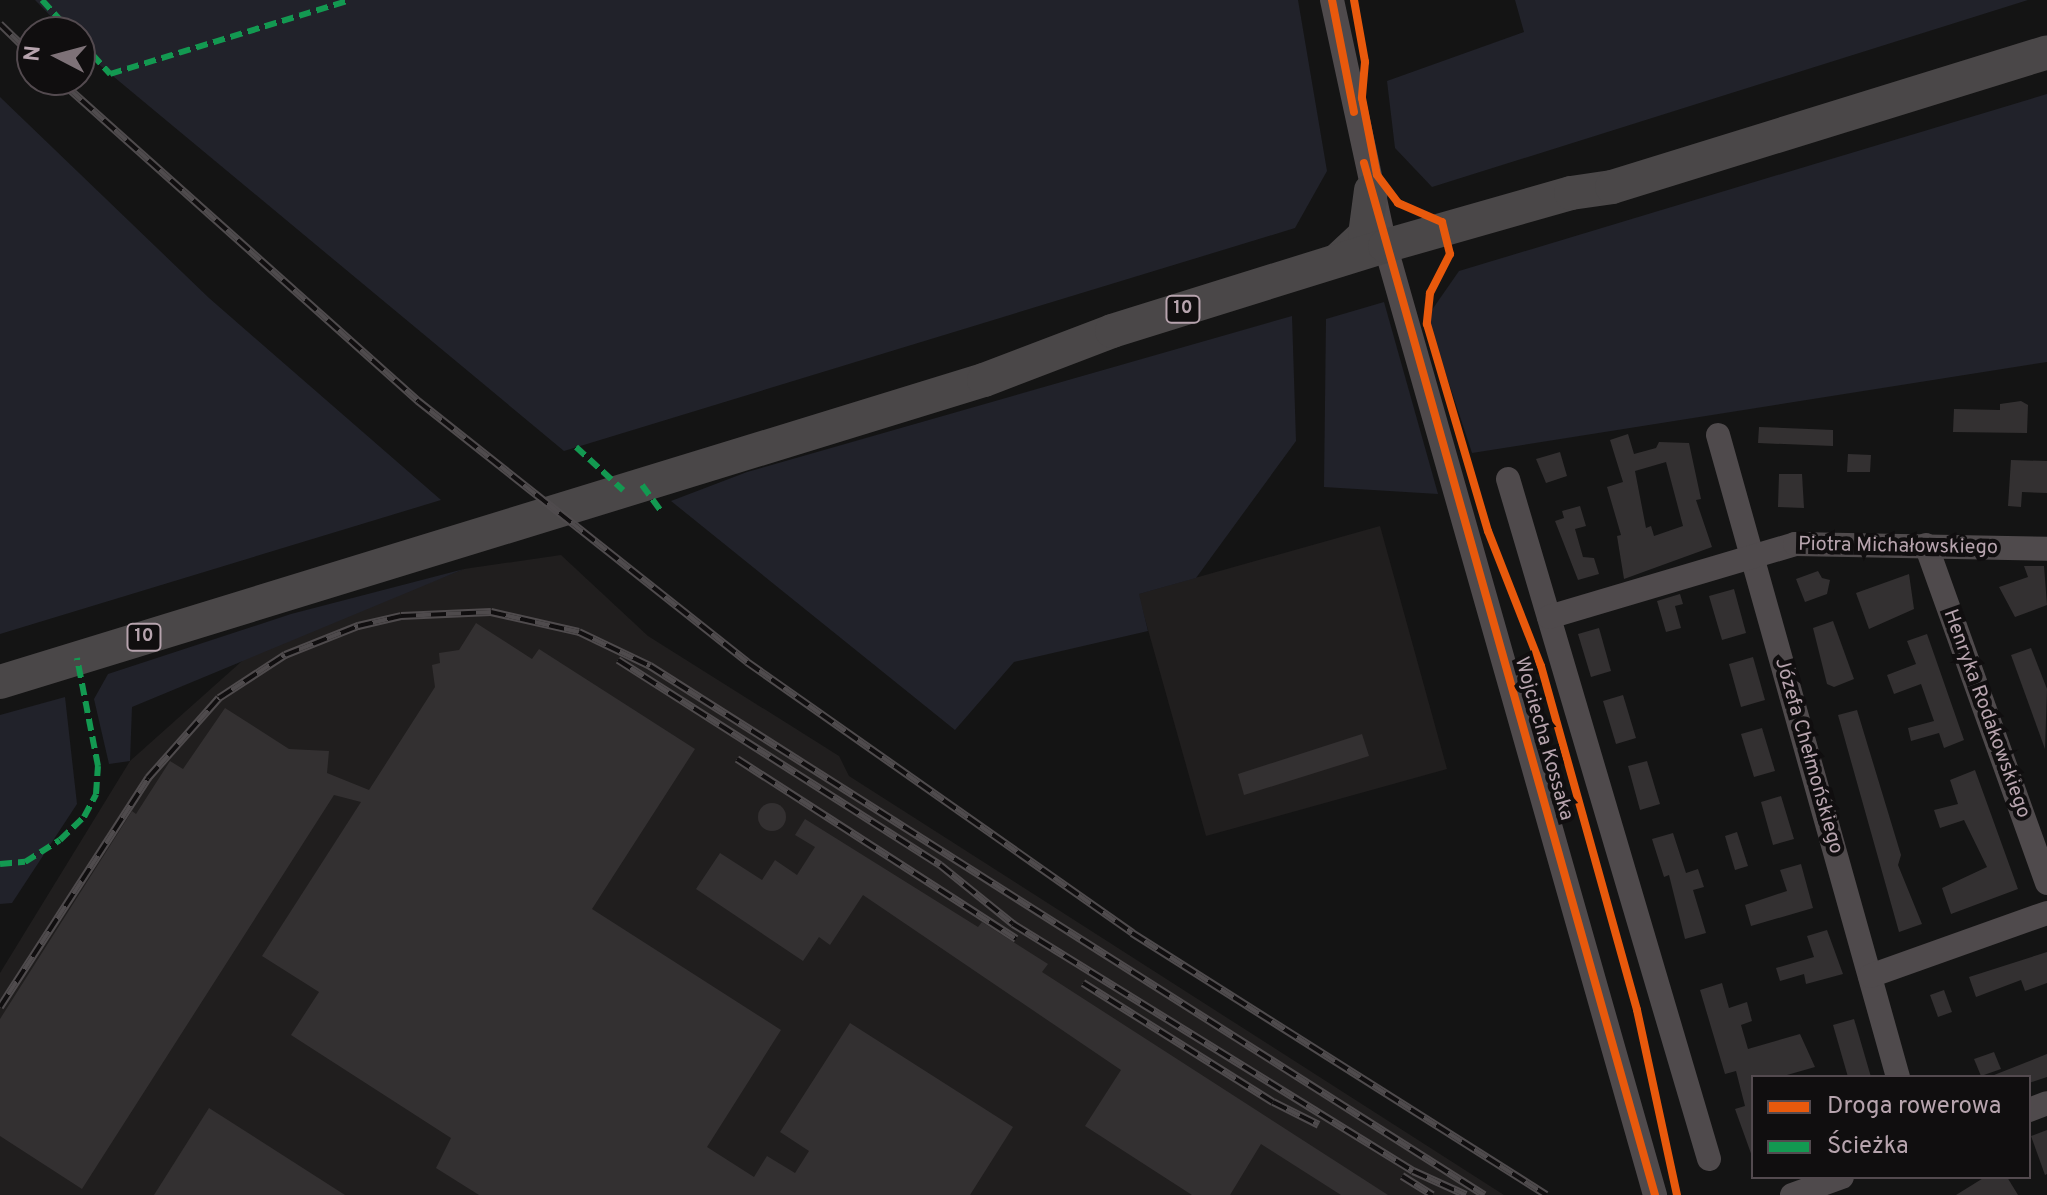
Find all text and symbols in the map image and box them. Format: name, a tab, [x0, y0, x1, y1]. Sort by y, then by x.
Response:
north arrow	[16, 16, 96, 96]
text: N	[19, 44, 48, 63]
road number: 10	[1165, 295, 1201, 323]
street label: Piotra Michałowskiego	[1798, 533, 1998, 561]
street label: Henryka Rodakowskiego	[1937, 606, 2035, 822]
road number: 10	[126, 623, 162, 651]
street label: Wojciecha Kossaka	[1508, 655, 1578, 823]
street label: Józefa Chełmońskiego	[1768, 655, 1848, 857]
legend	[1751, 1075, 2031, 1179]
text: Droga rowerowa	[1827, 1092, 2001, 1122]
text: Ścieżka	[1827, 1132, 1909, 1162]

